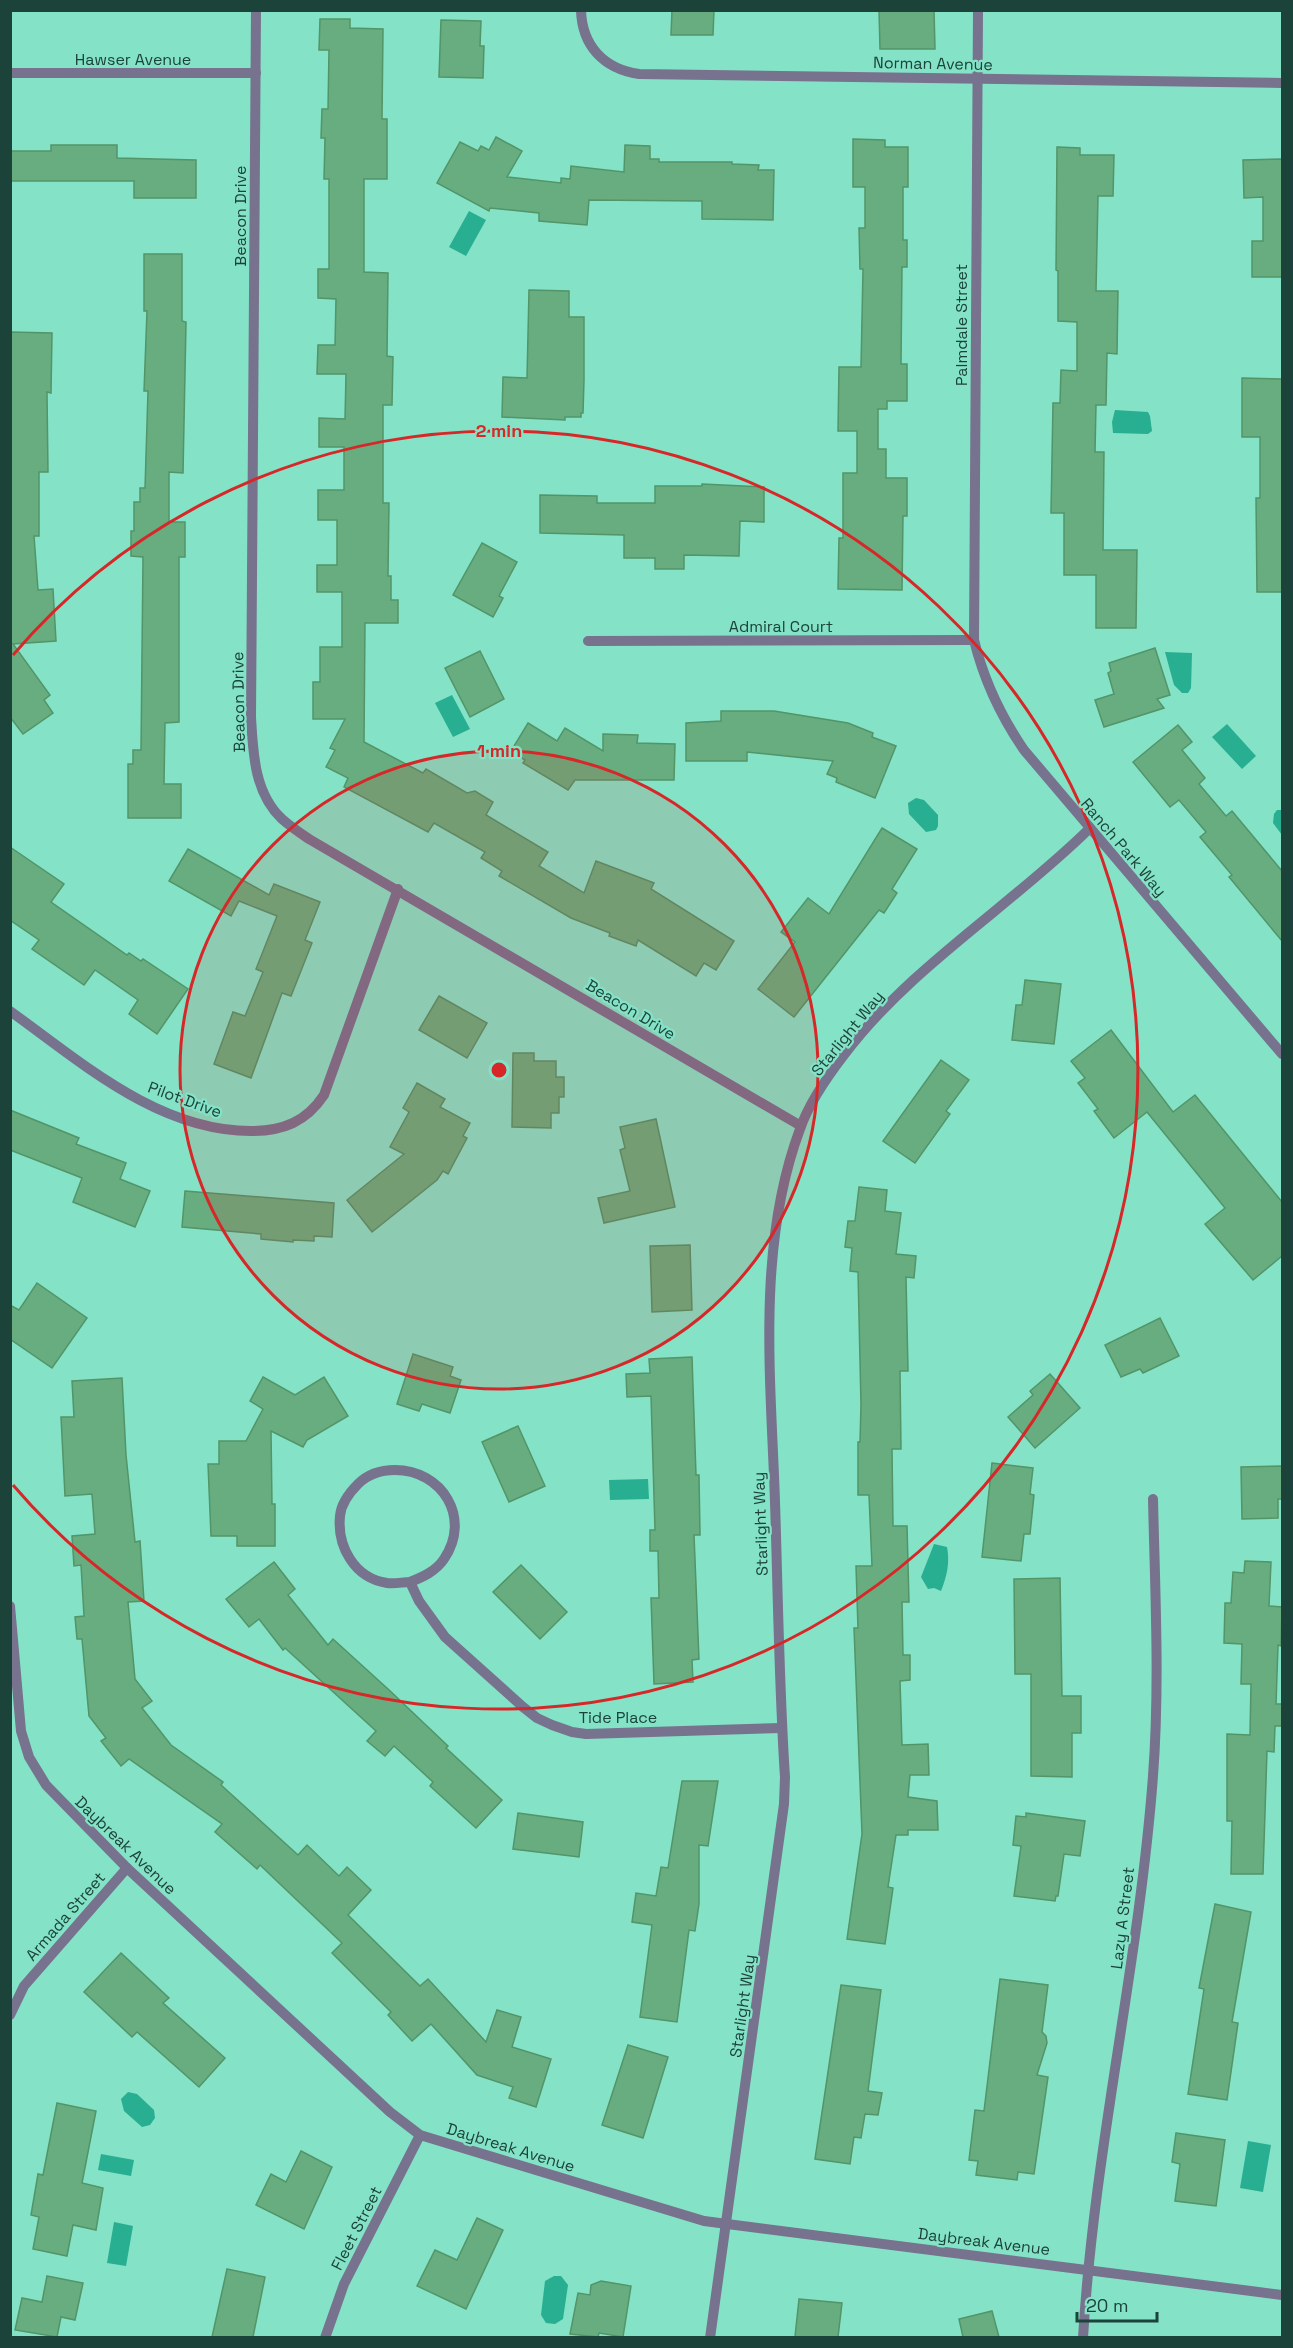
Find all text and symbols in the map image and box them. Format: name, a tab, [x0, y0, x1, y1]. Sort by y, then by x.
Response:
street label: Hawser Avenue	[75, 49, 191, 70]
street label: Norman Avenue	[873, 52, 993, 75]
street label: Beacon Drive	[230, 166, 251, 266]
street label: Palmdale Street	[951, 264, 972, 386]
text: 2 min	[476, 419, 522, 442]
street label: Admiral Court	[729, 616, 833, 637]
street label: Beacon Drive	[227, 651, 250, 753]
text: 1 min	[477, 739, 521, 762]
street label: Ranch Park Way	[1076, 794, 1171, 901]
street label: Beacon Drive	[582, 974, 679, 1044]
street label: Starlight Way	[806, 986, 888, 1080]
centre of rings	[489, 1060, 509, 1080]
street label: Pilot Drive	[145, 1076, 225, 1122]
street label: Starlight Way	[748, 1472, 773, 1576]
street label: Tide Place	[579, 1707, 657, 1728]
street label: Daybreak Avenue	[70, 1792, 181, 1899]
street label: Lazy A Street	[1106, 1866, 1139, 1970]
street label: Armada Street	[21, 1867, 110, 1965]
street label: Starlight Way	[725, 1953, 760, 2059]
street label: Daybreak Avenue	[444, 2118, 578, 2177]
street label: Fleet Street	[326, 2183, 387, 2274]
street label: Daybreak Avenue	[917, 2223, 1051, 2260]
scale bar	[1077, 2285, 1156, 2323]
text: 20 m	[1086, 2294, 1129, 2317]

